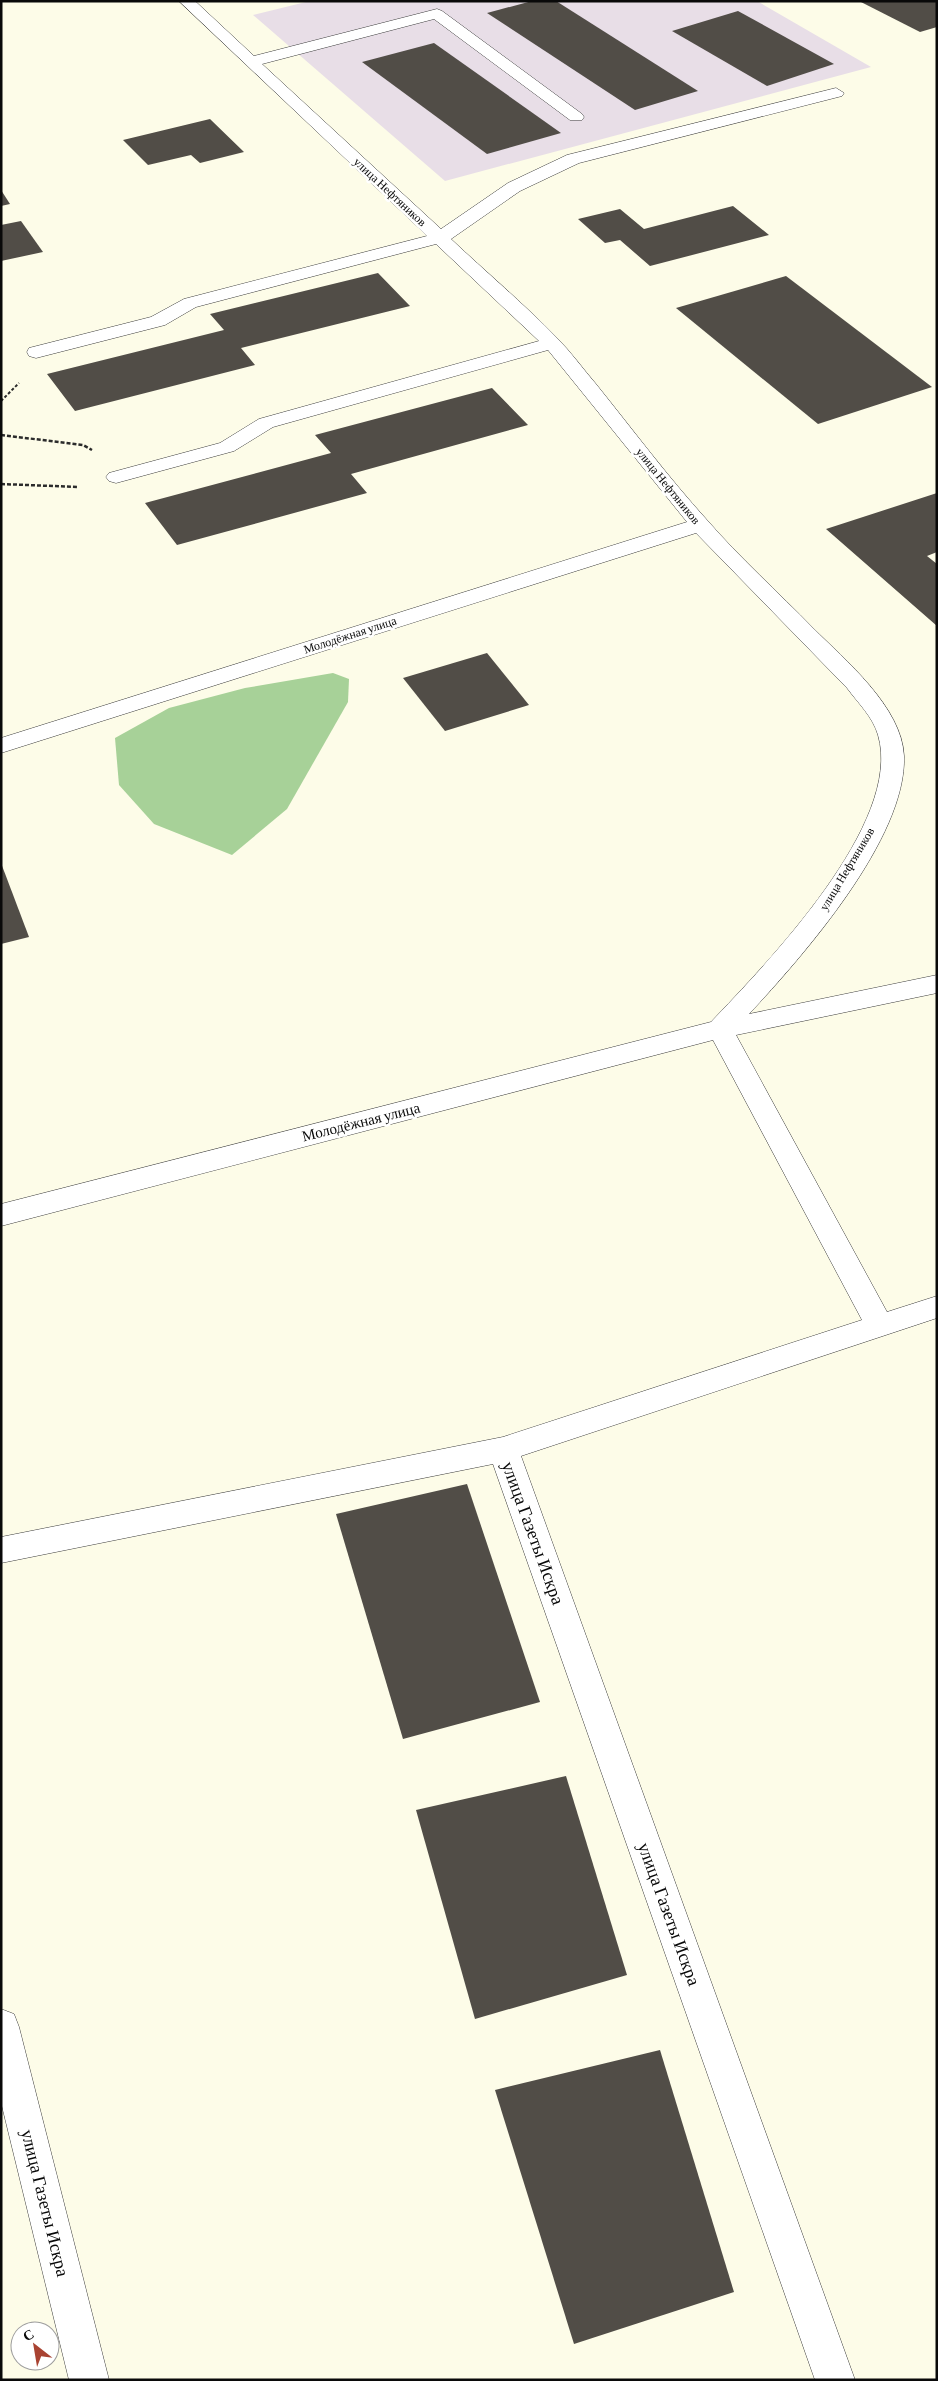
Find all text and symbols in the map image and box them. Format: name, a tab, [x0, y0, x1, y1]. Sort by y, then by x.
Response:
street label: улица Нефтяников	[351, 155, 429, 229]
street label: улица Нефтяников	[633, 445, 703, 527]
street label: Молодёжная улица	[302, 613, 399, 657]
street label: улица Нефтяников	[817, 825, 877, 913]
street label: Молодёжная улица	[300, 1100, 422, 1144]
street label: улица Газеты Искра	[498, 1459, 568, 1607]
street label: улица Газеты Искра	[634, 1840, 704, 1988]
street label: улица Газеты Искра	[17, 2127, 73, 2279]
north arrow	[10, 2321, 60, 2371]
text: С	[20, 2325, 37, 2344]

